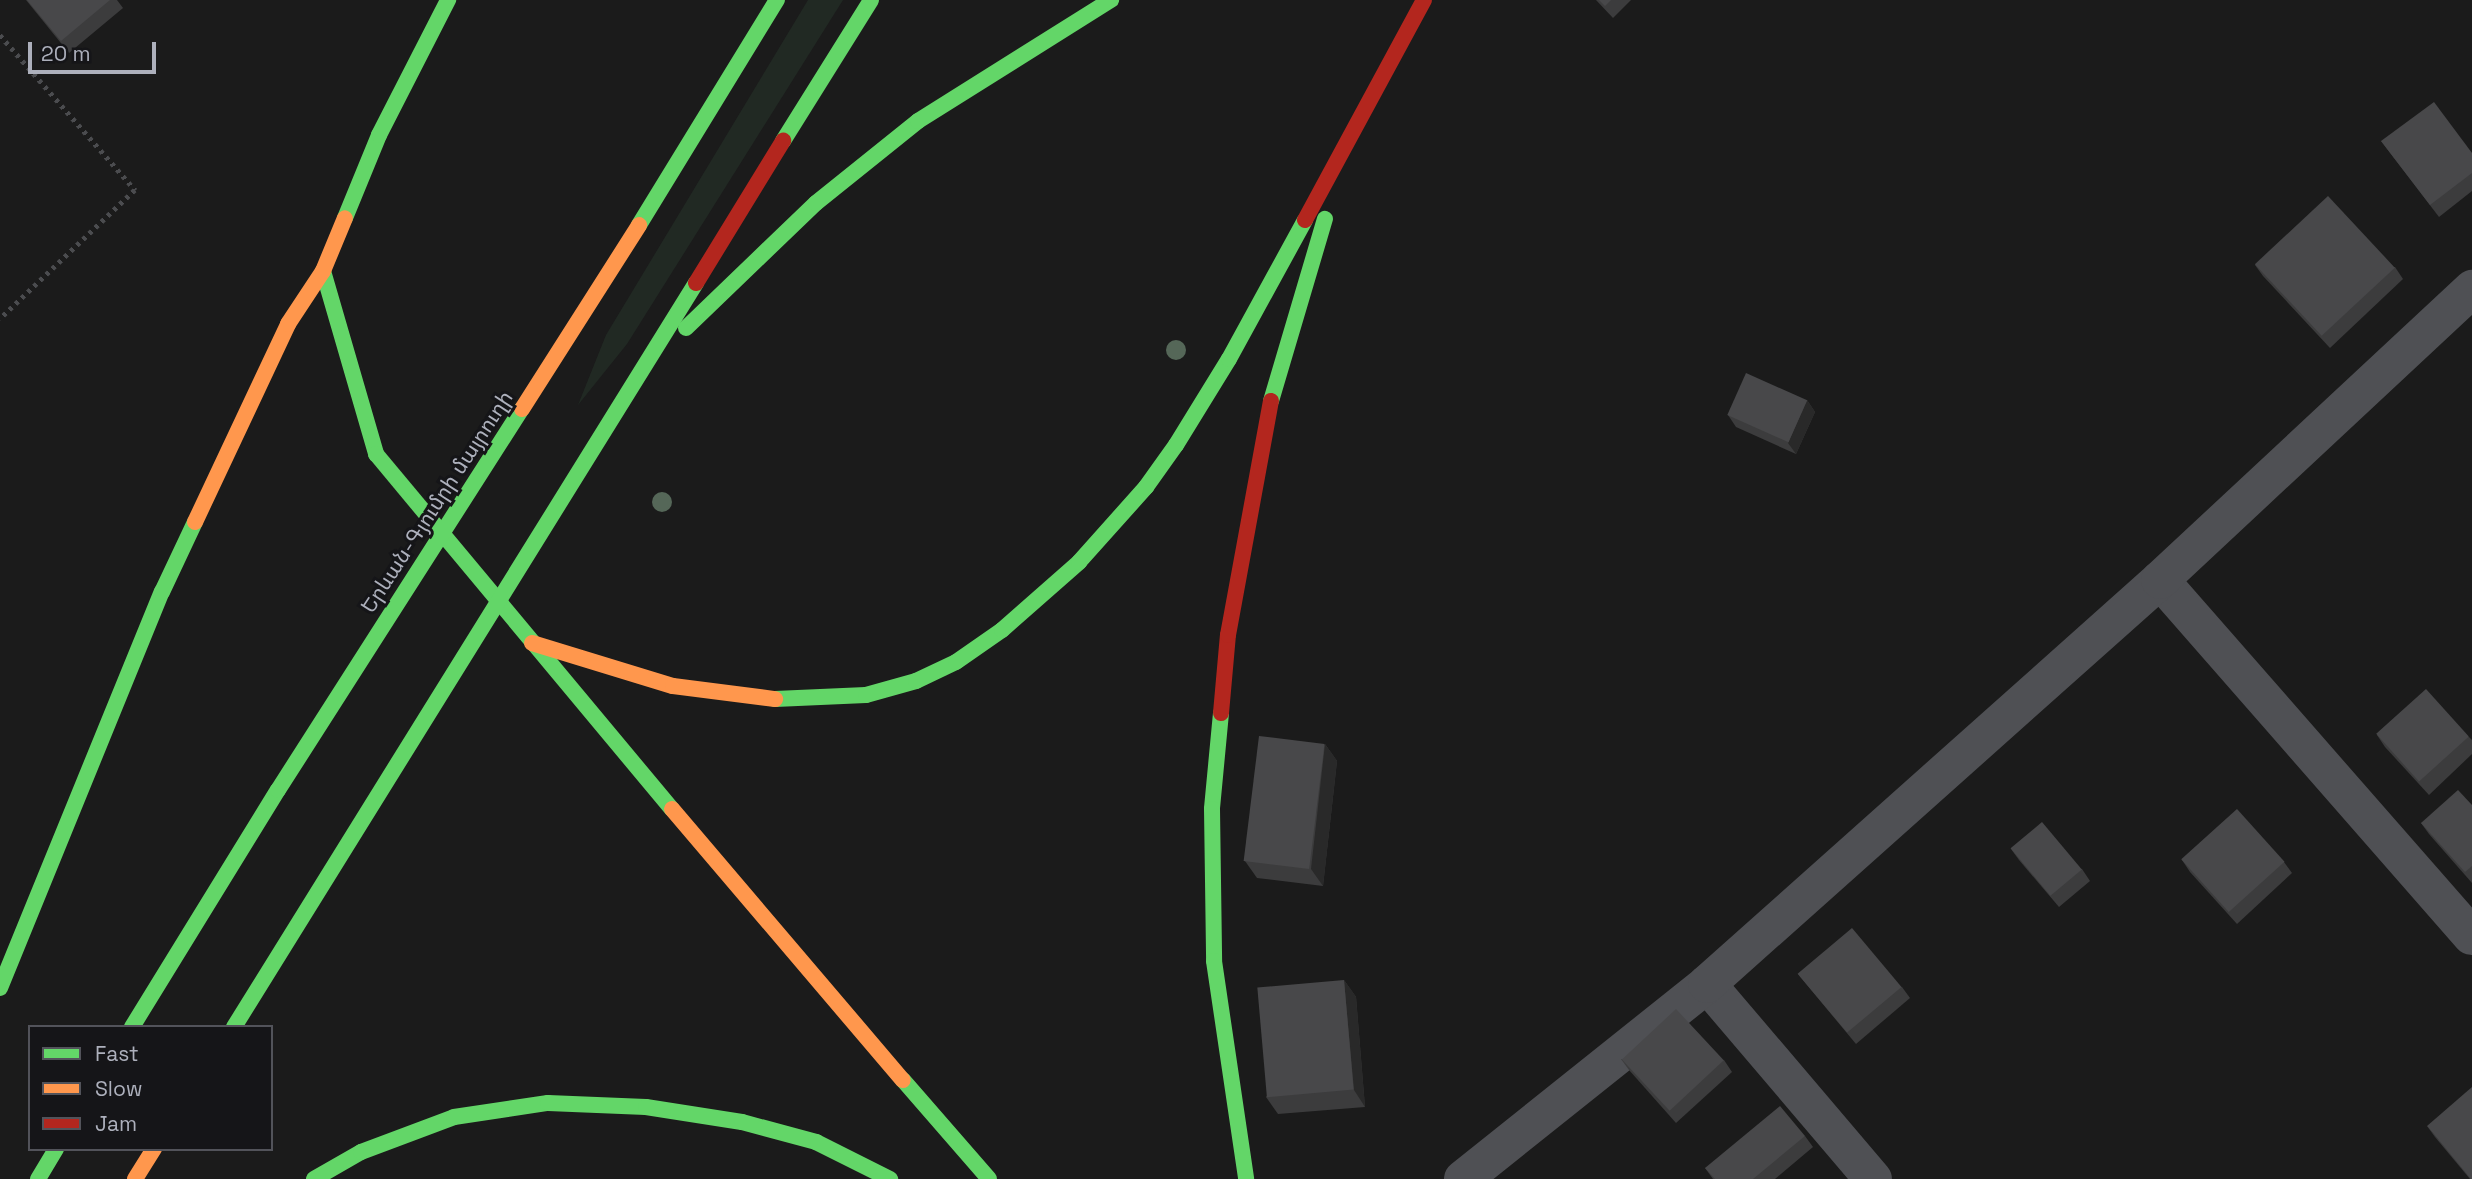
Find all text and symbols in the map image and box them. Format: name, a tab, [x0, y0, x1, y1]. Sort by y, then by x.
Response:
scale bar	[32, 28, 159, 72]
text: 20 m	[41, 40, 91, 67]
street label: Երևան-Գյումրի մայրուղի	[356, 386, 518, 618]
legend	[28, 1025, 273, 1151]
text: Fast	[95, 1040, 139, 1067]
text: Slow	[95, 1075, 143, 1102]
text: Jam	[95, 1110, 137, 1137]

